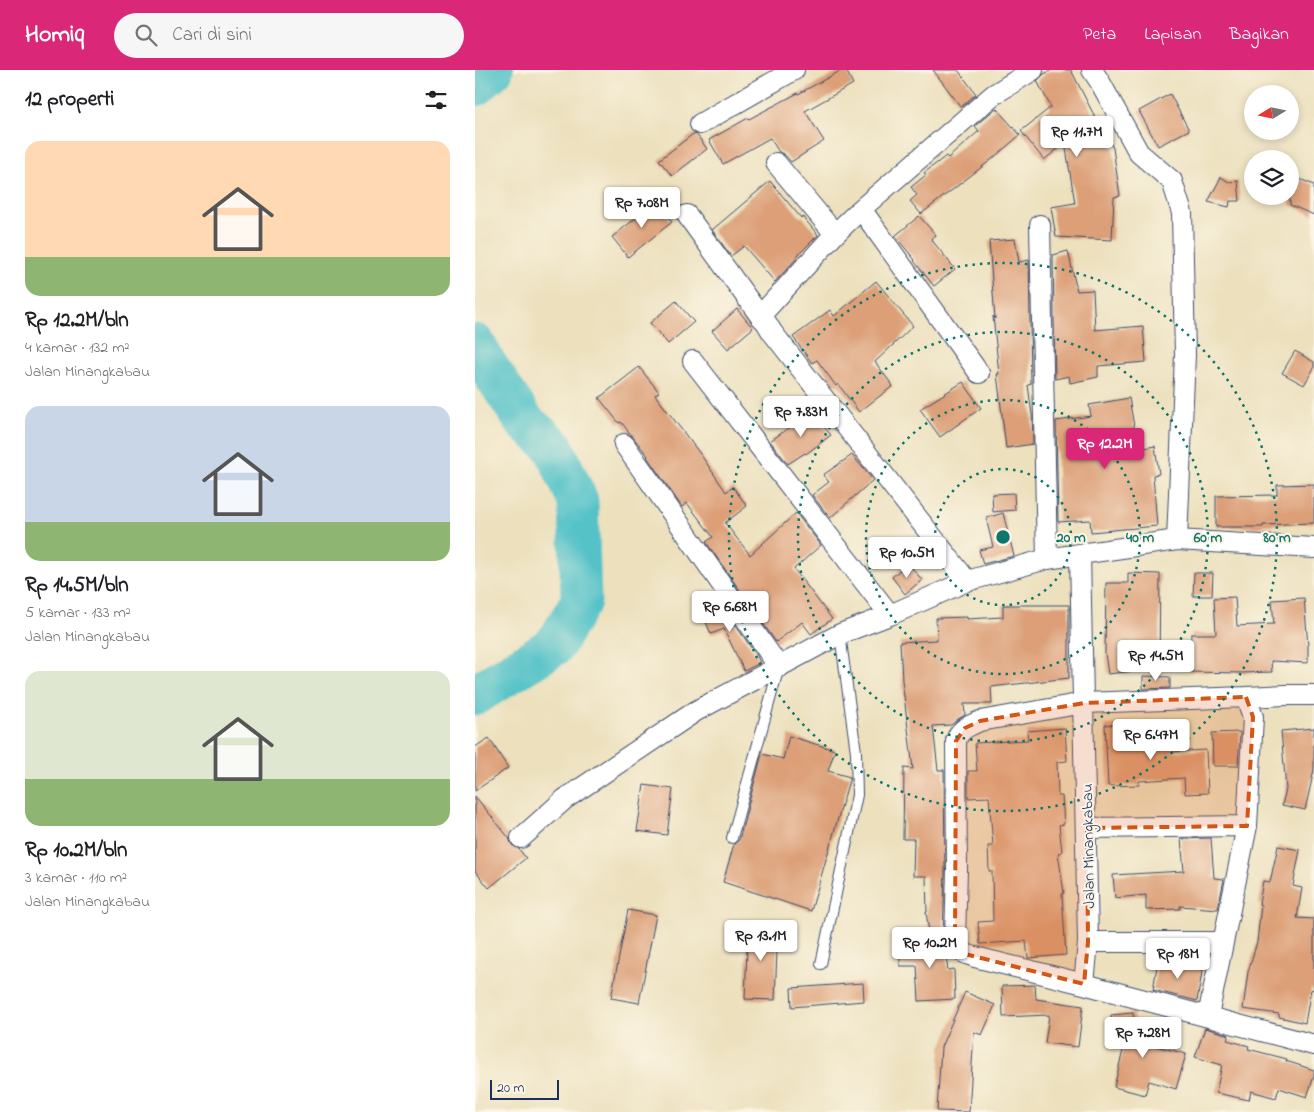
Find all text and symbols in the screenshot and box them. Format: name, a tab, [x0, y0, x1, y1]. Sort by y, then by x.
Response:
search box	[114, 13, 464, 58]
text: Homiq	[25, 18, 84, 53]
icon: search	[132, 21, 160, 49]
text: Cari di sini	[172, 22, 252, 49]
text: Peta	[1083, 22, 1116, 48]
text: Lapisan	[1144, 22, 1201, 48]
text: Bagikan	[1229, 22, 1289, 48]
text: 12 properti	[25, 85, 114, 115]
north arrow	[1244, 85, 1299, 140]
map controls	[1244, 85, 1299, 205]
icon: filters	[422, 86, 450, 114]
pin: Rp 11.7M	[1025, 116, 1129, 158]
text: Rp 11.7M	[1051, 120, 1103, 144]
button: layers	[1244, 150, 1299, 205]
icon: home	[193, 174, 283, 264]
pin: Rp 7.08M	[590, 186, 694, 229]
text: Rp 7.08M	[615, 191, 669, 215]
text: Rp 12.2M/bln	[25, 306, 129, 336]
text: 4 kamar · 132 m²	[25, 336, 129, 360]
text: Jalan Minangkabau	[25, 360, 150, 384]
pin: Rp 7.83M	[749, 396, 853, 438]
text: Rp 7.83M	[774, 400, 828, 424]
pin: Rp 12.2M	[1053, 428, 1157, 470]
text: Rp 12.2M	[1077, 432, 1133, 456]
icon: home	[193, 439, 283, 529]
text: 20 m	[1055, 527, 1086, 549]
text: 40 m	[1125, 527, 1154, 549]
text: 60 m	[1193, 527, 1223, 549]
text: 80 m	[1262, 527, 1291, 549]
centre of rings	[994, 528, 1012, 546]
pin: Rp 10.5M	[855, 536, 959, 579]
text: Rp 10.5M	[879, 541, 935, 565]
text: Rp 14.5M/bln	[25, 571, 129, 601]
pin: Rp 6.68M	[678, 590, 782, 633]
text: Rp 6.68M	[703, 595, 757, 619]
text: 5 kamar · 133 m²	[25, 601, 131, 625]
text: Jalan Minangkabau	[25, 625, 150, 649]
pin: Rp 14.5M	[1104, 640, 1208, 682]
text: Rp 14.5M	[1128, 644, 1184, 668]
icon: home	[193, 704, 283, 794]
pin: Rp 6.47M	[1099, 718, 1203, 761]
text: Rp 6.47M	[1124, 723, 1178, 747]
street label: Jalan Minangkabau	[1076, 783, 1102, 909]
text: Rp 10.2M/bln	[25, 836, 127, 866]
text: 3 kamar · 110 m²	[25, 866, 127, 890]
text: Jalan Minangkabau	[25, 890, 150, 914]
pin: Rp 13.1M	[709, 920, 813, 962]
text: Rp 13.1M	[735, 924, 787, 948]
pin: Rp 10.2M	[878, 926, 982, 969]
text: Rp 10.2M	[903, 931, 957, 955]
pin: Rp 18M	[1137, 938, 1219, 980]
text: Rp 18M	[1157, 942, 1199, 966]
pin: Rp 7.28M	[1091, 1016, 1195, 1059]
text: Rp 7.28M	[1115, 1021, 1171, 1045]
scale bar	[490, 1077, 559, 1100]
text: 20 m	[497, 1078, 524, 1099]

